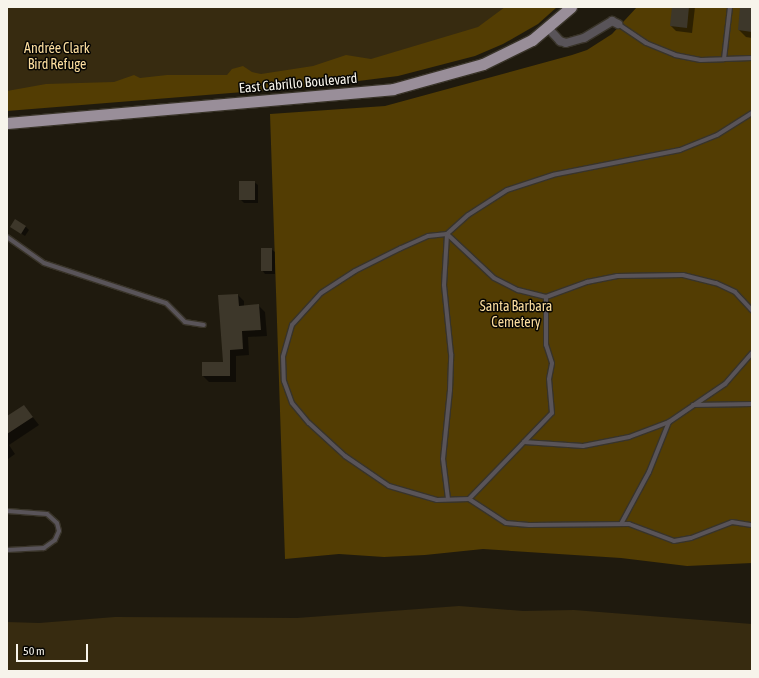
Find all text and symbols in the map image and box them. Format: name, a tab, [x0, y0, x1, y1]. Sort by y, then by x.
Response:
park label: Andrée Clark Bird Refuge	[24, 40, 90, 72]
street label: East Cabrillo Boulevard	[238, 69, 358, 97]
park label: Santa Barbara Cemetery	[480, 298, 552, 330]
scale bar	[18, 636, 90, 662]
text: 50 m	[23, 644, 45, 658]

